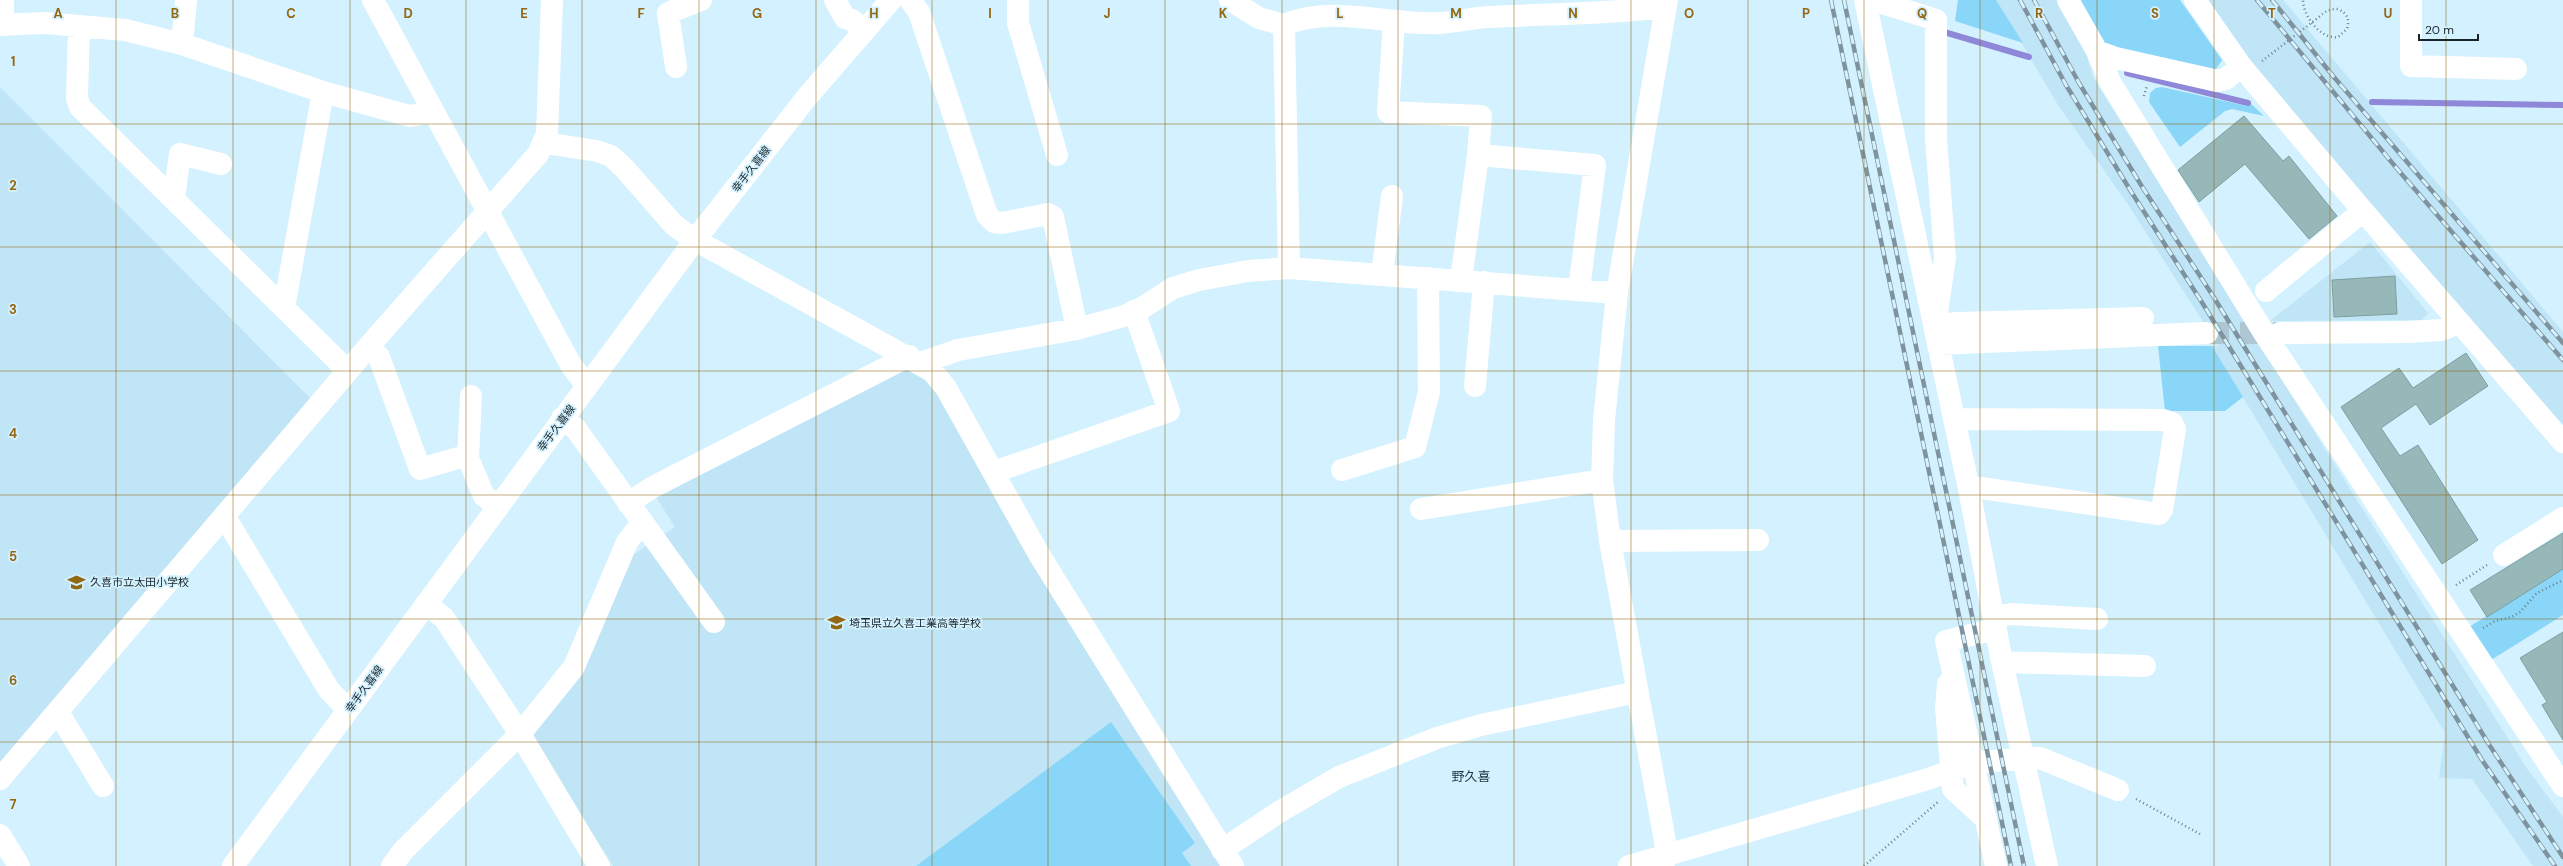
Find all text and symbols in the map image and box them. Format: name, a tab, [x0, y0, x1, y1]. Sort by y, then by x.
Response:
text: A	[53, 5, 63, 22]
text: B	[171, 5, 179, 22]
text: C	[286, 5, 296, 22]
text: D	[403, 5, 413, 22]
text: E	[520, 5, 528, 22]
text: F	[637, 5, 645, 22]
text: G	[752, 5, 762, 22]
text: H	[869, 5, 879, 22]
text: I	[988, 5, 992, 22]
text: J	[1103, 5, 1111, 22]
text: K	[1219, 5, 1228, 22]
text: L	[1336, 5, 1344, 22]
text: M	[1450, 5, 1462, 22]
text: N	[1568, 5, 1578, 22]
text: O	[1684, 5, 1694, 22]
text: P	[1802, 5, 1810, 22]
text: Q	[1917, 5, 1927, 22]
text: R	[2035, 5, 2043, 22]
text: S	[2151, 5, 2159, 22]
text: T	[2268, 5, 2276, 22]
text: U	[2384, 5, 2393, 22]
scale bar	[2419, 16, 2478, 42]
text: 20 m	[2425, 22, 2454, 38]
text: 1	[11, 53, 15, 70]
street label: 幸手久喜線	[729, 143, 773, 195]
text: 2	[9, 177, 17, 194]
text: 3	[9, 301, 17, 318]
street label: 幸手久喜線	[534, 402, 578, 454]
text: 4	[9, 425, 17, 442]
text: 5	[9, 548, 17, 565]
school or university icon: 久喜市立太田小学校	[67, 572, 87, 592]
place label: 久喜市立太田小学校	[90, 575, 189, 589]
school or university icon: 埼玉県立久喜工業高等学校	[826, 613, 846, 633]
place label: 埼玉県立久喜工業高等学校	[849, 616, 981, 630]
street label: 幸手久喜線	[342, 663, 386, 715]
text: 6	[9, 672, 17, 689]
district label: 野久喜	[1451, 768, 1491, 785]
text: 7	[10, 796, 17, 813]

